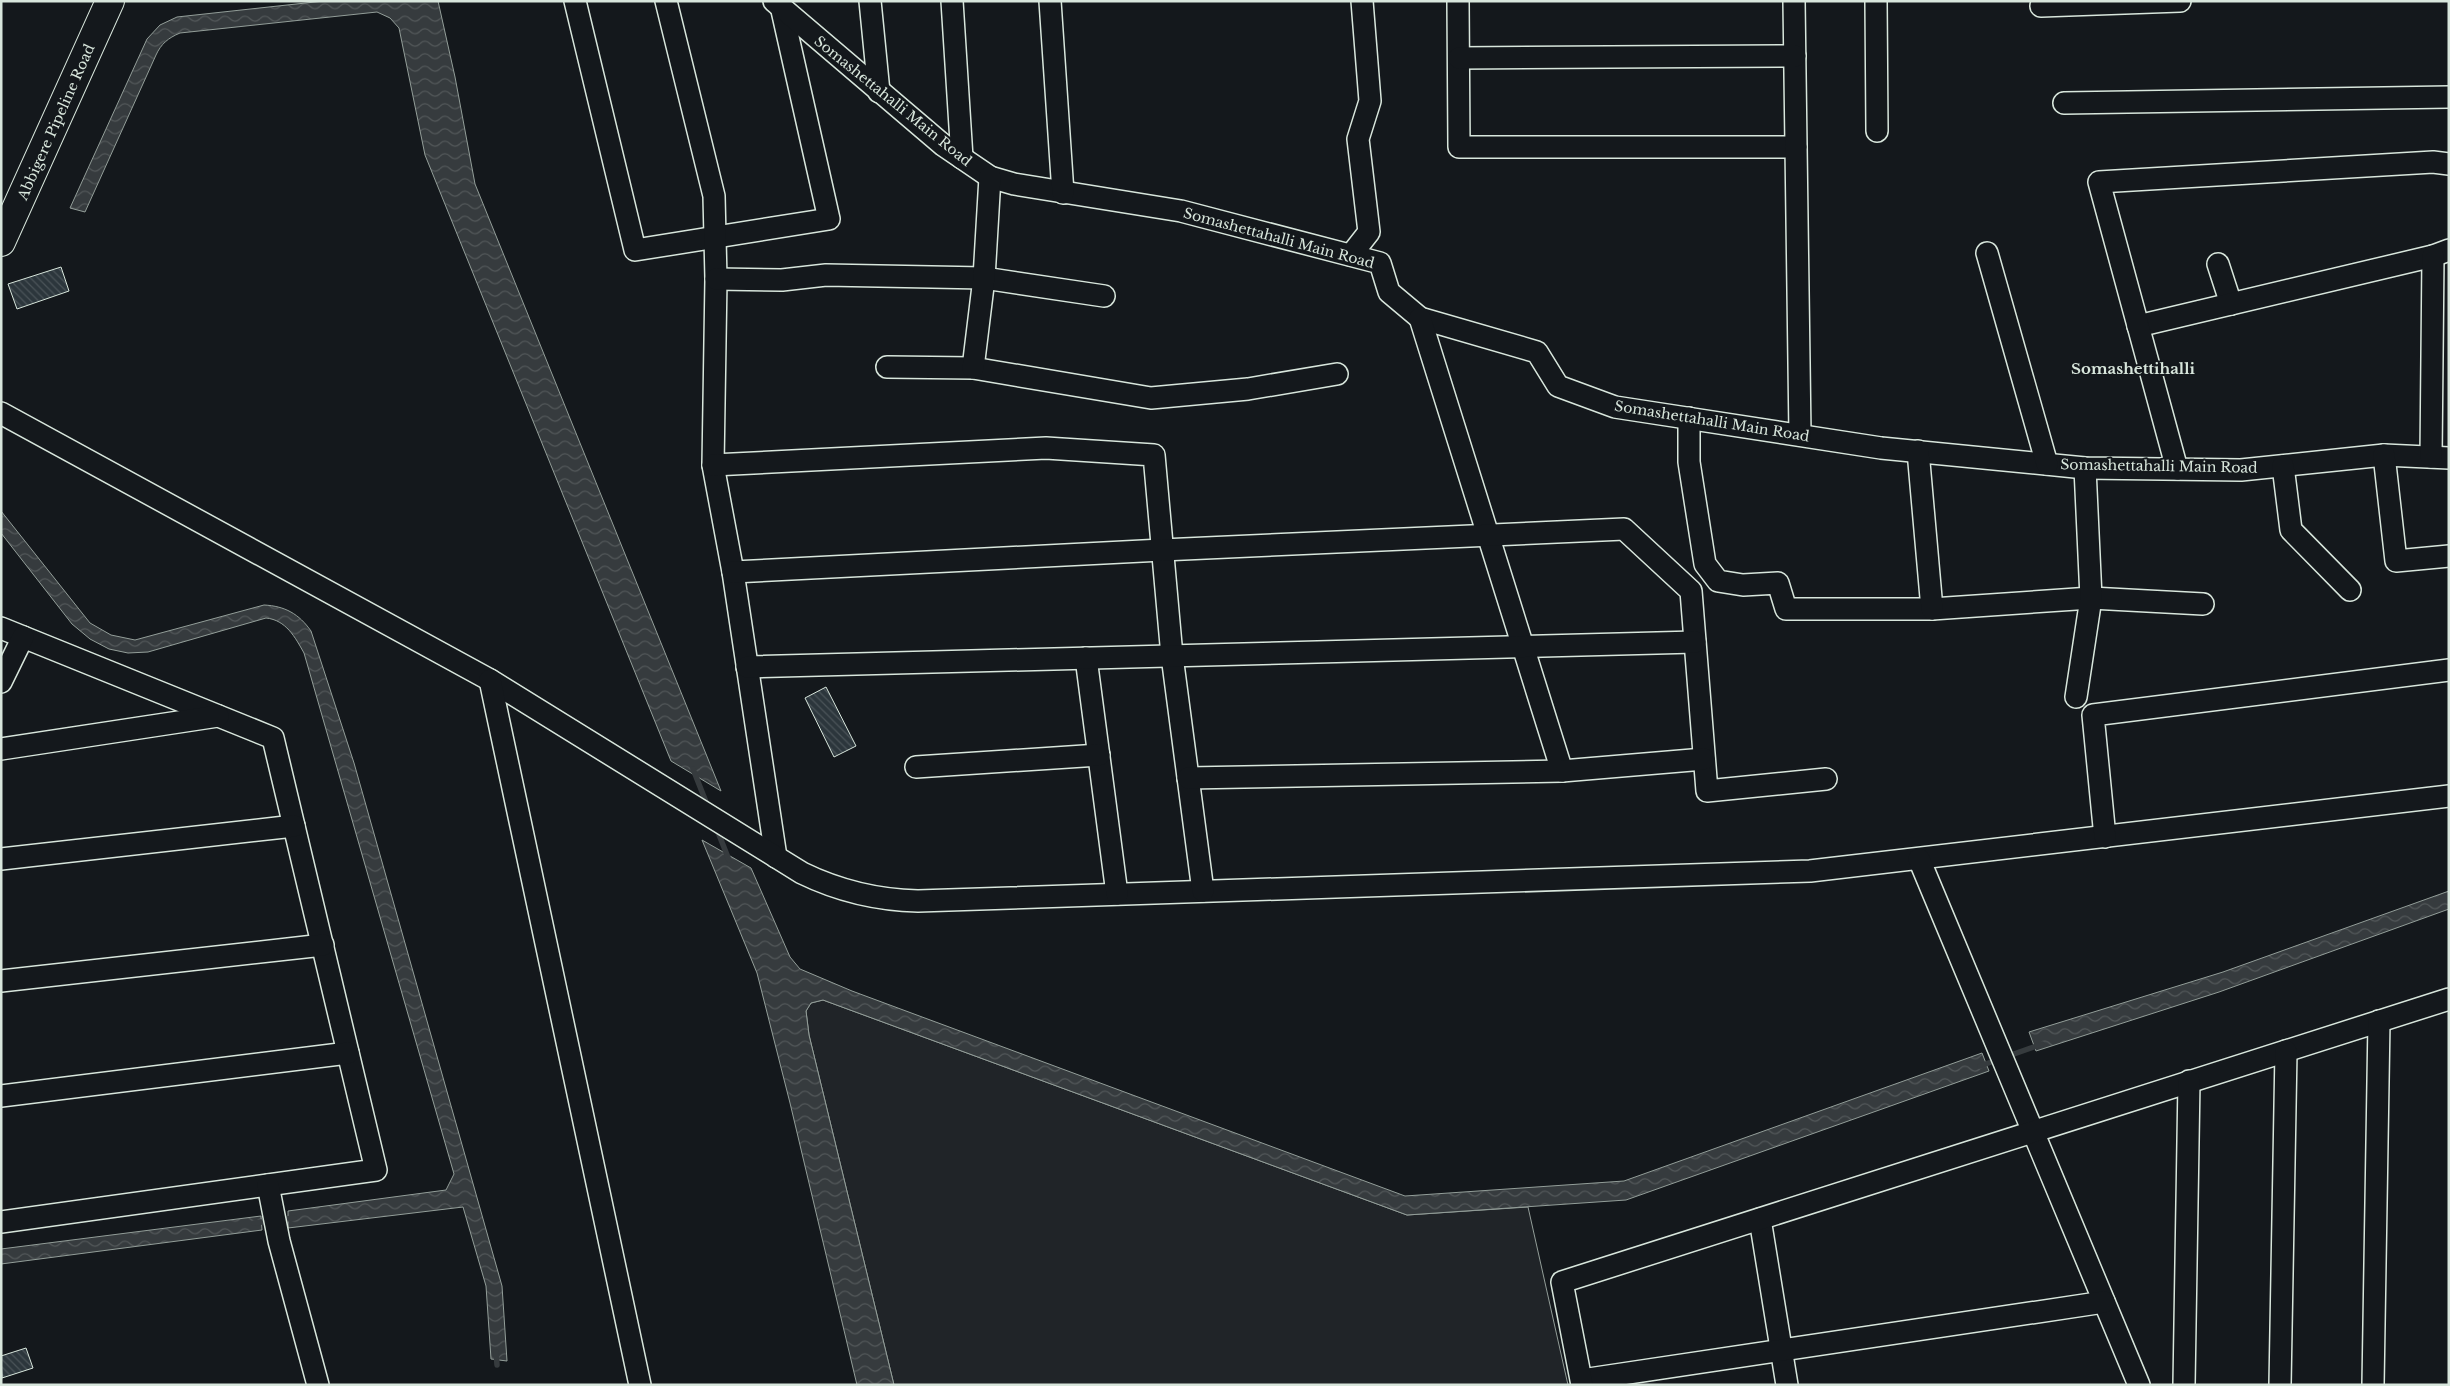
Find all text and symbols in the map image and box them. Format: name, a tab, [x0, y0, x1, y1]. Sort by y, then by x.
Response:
street label: Somashettahalli Main Road	[811, 32, 976, 170]
street label: Abbigere Pipeline Road	[13, 41, 99, 204]
street label: Somashettahalli Main Road	[1181, 204, 1377, 272]
district label: Somashettihalli	[2071, 359, 2195, 378]
street label: Somashettahalli Main Road	[1613, 397, 1811, 445]
street label: Somashettahalli Main Road	[2060, 455, 2258, 477]

